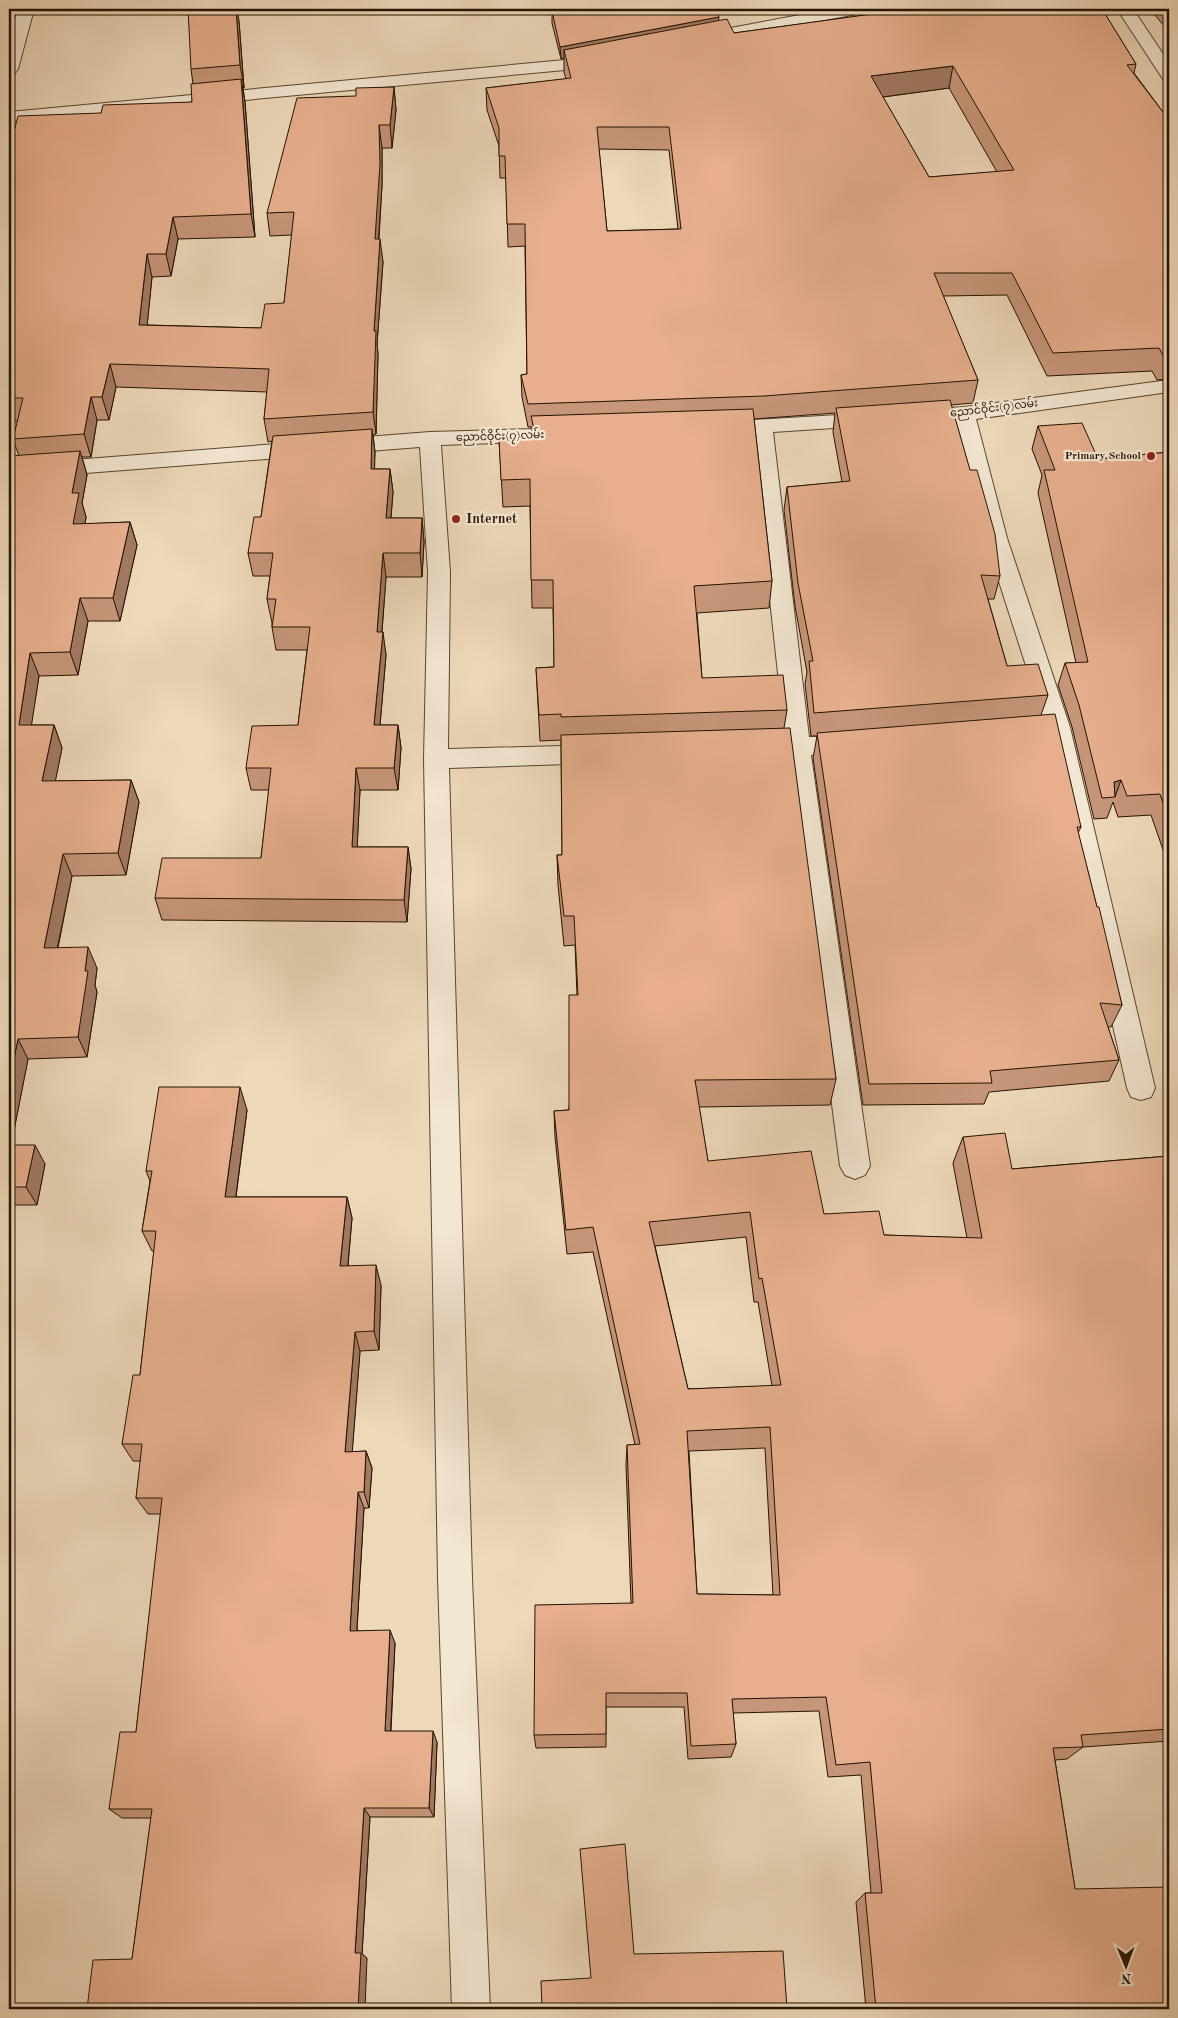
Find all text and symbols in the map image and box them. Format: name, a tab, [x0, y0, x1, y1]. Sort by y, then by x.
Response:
street label: ညောင်ဝိုင်း(၇)လမ်း	[949, 395, 1039, 422]
street label: ညောင်ဝိုင်း(၇)လမ်း	[456, 427, 545, 446]
marker: Primary School	[1145, 450, 1157, 462]
place label: Primary School	[1065, 451, 1142, 462]
place label: Internet	[466, 512, 517, 526]
marker: Internet	[450, 513, 462, 525]
north arrow	[1100, 1940, 1150, 1990]
text: N	[1120, 1971, 1132, 1985]

